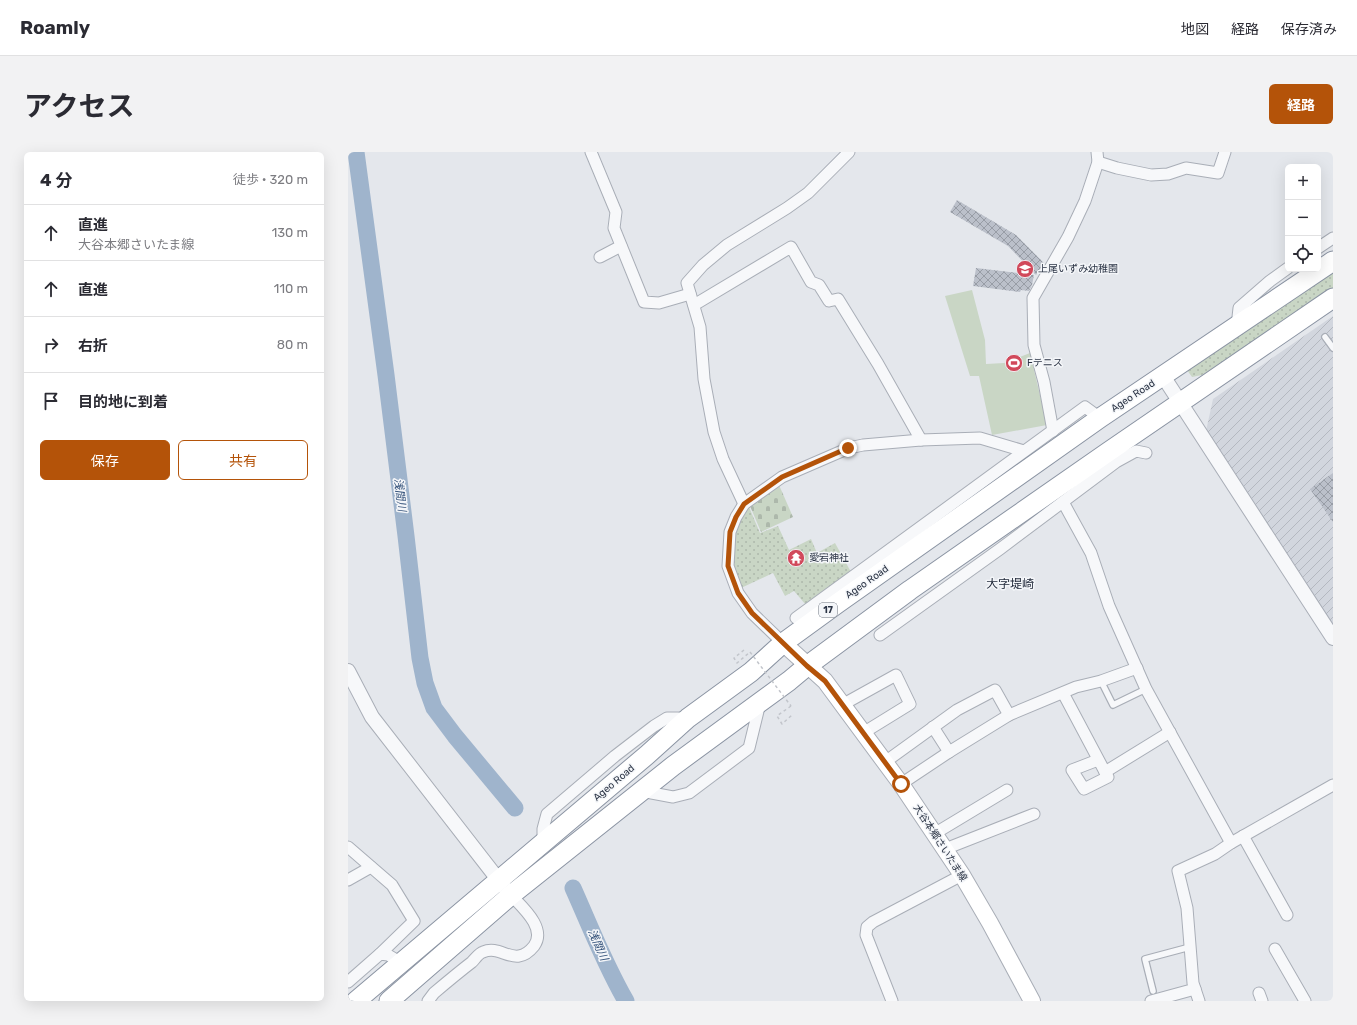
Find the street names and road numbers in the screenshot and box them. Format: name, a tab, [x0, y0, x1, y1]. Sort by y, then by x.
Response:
street label: Ageo Road	[1109, 377, 1157, 415]
street label: Ageo Road	[843, 563, 891, 601]
road number: 17	[819, 603, 837, 617]
street label: Ageo Road	[591, 762, 637, 804]
street label: 大谷本郷さいたま線	[911, 802, 969, 884]

